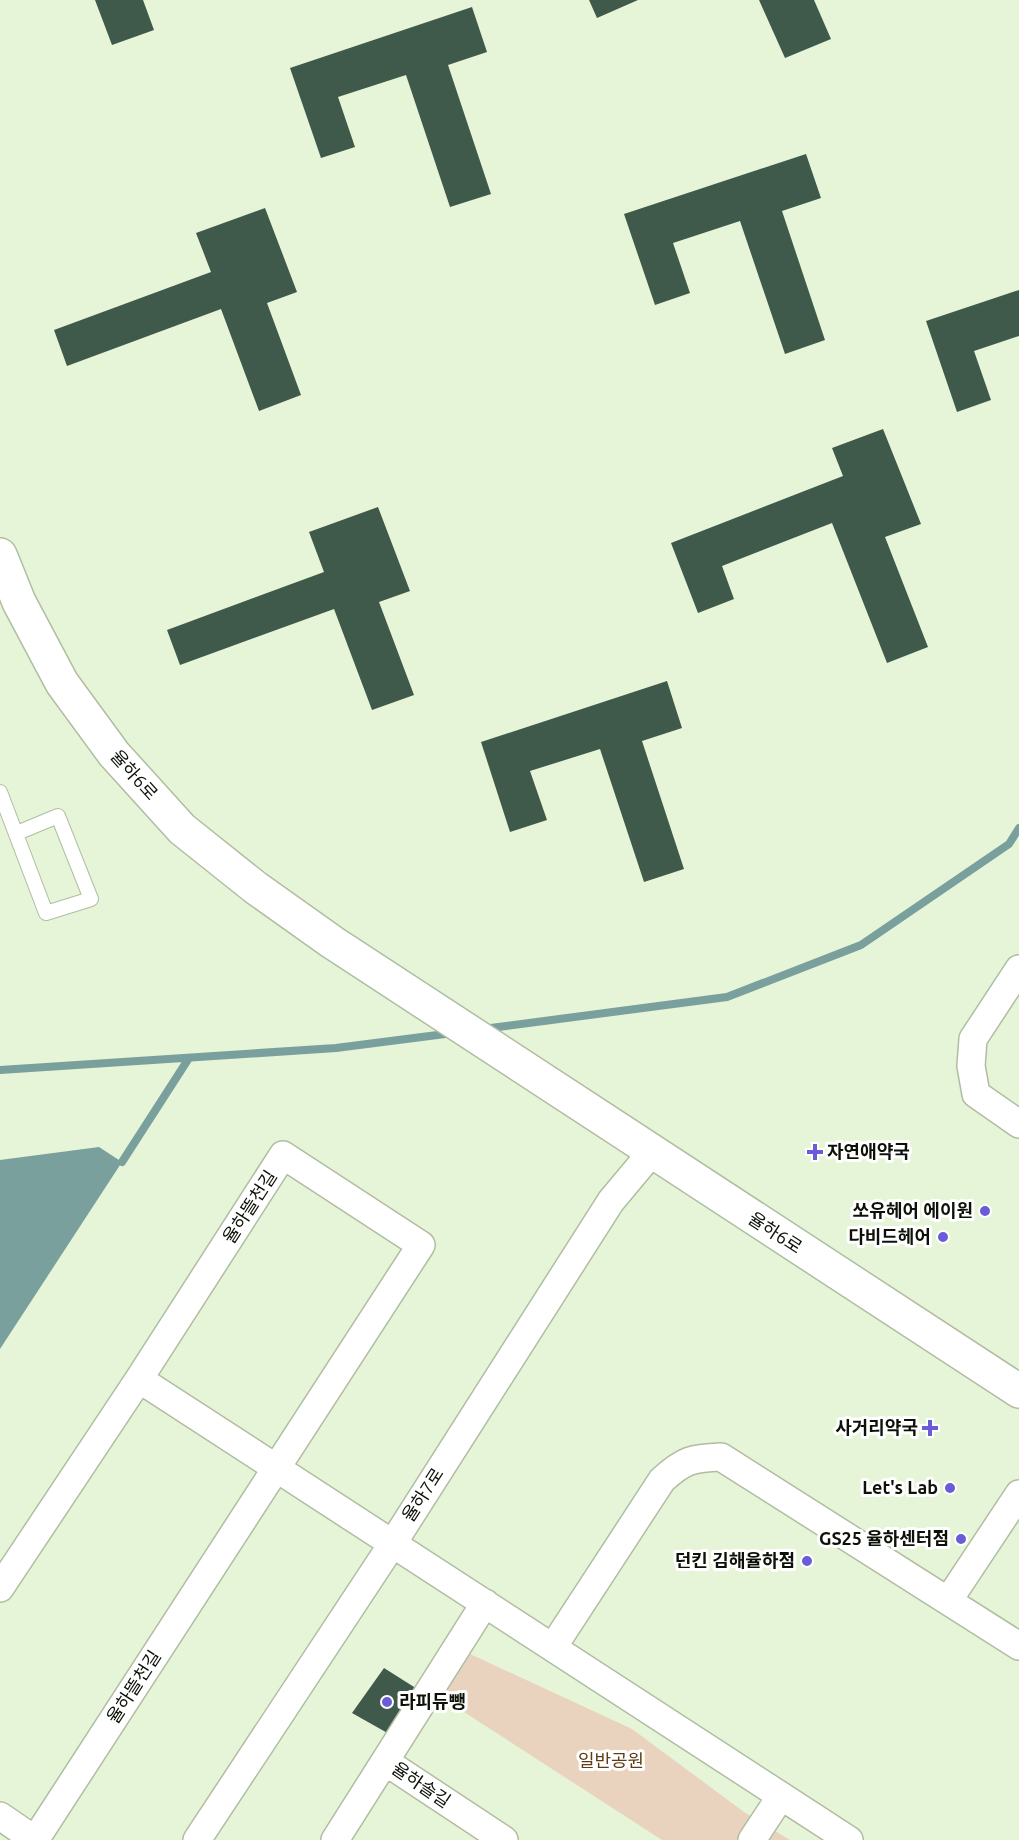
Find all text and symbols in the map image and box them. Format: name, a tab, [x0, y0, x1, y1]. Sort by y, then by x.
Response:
street label: 율하6로	[107, 745, 162, 803]
place label: 자연애약국	[827, 1141, 910, 1161]
marker: 자연애약국	[808, 1145, 822, 1159]
street label: 율하뜰천길	[218, 1166, 280, 1247]
place label: 쏘유헤어 에이원	[853, 1200, 973, 1220]
marker: 쏘유헤어 에이원	[978, 1204, 992, 1218]
street label: 율하6로	[745, 1207, 806, 1257]
place label: 다비드헤어	[848, 1226, 931, 1246]
marker: 다비드헤어	[936, 1230, 950, 1244]
place label: 사거리약국	[835, 1417, 918, 1437]
marker: 사거리약국	[923, 1421, 937, 1435]
street label: 율하7로	[397, 1464, 447, 1525]
place label: Let's Lab	[862, 1477, 938, 1497]
marker: Let's Lab	[943, 1481, 957, 1495]
place label: GS25 율하센터점	[819, 1528, 949, 1548]
marker: GS25 율하센터점	[954, 1532, 968, 1546]
place label: 던킨 김해율하점	[675, 1550, 795, 1570]
marker: 던킨 김해율하점	[800, 1554, 814, 1568]
street label: 율하뜰천길	[102, 1646, 164, 1727]
place label: 라피듀뺑	[399, 1691, 465, 1711]
marker: 라피듀뺑	[380, 1695, 394, 1709]
park label: 일반공원	[578, 1750, 644, 1770]
street label: 율하솔길	[389, 1757, 455, 1811]

